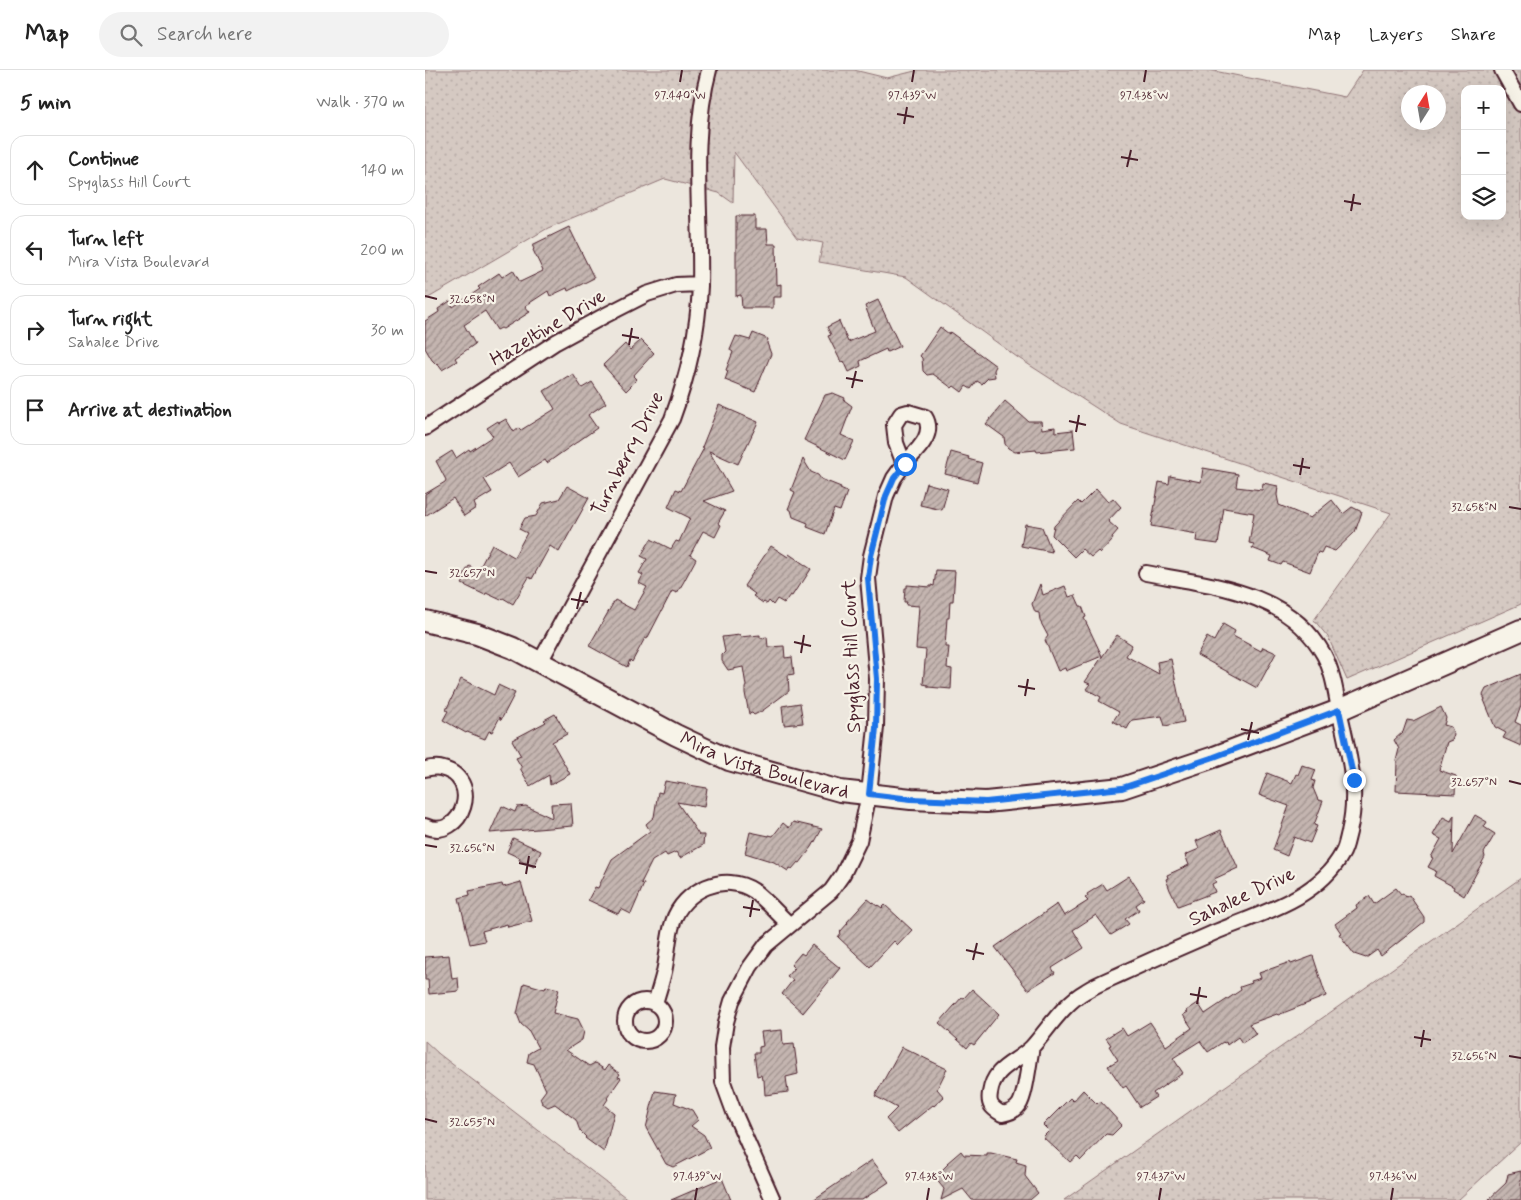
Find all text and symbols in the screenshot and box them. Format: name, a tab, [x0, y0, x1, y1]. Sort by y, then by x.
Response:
search box	[99, 12, 449, 57]
text: Map	[25, 19, 69, 50]
icon: search	[117, 21, 145, 49]
text: Search here	[157, 22, 253, 47]
text: Map	[1308, 23, 1341, 47]
text: Layers	[1369, 23, 1423, 47]
text: Share	[1451, 23, 1496, 47]
north arrow	[1401, 85, 1446, 130]
map controls	[1461, 85, 1506, 220]
button: +	[1461, 85, 1506, 130]
text: 97.440°W	[654, 88, 706, 104]
text: 97.439°W	[888, 88, 936, 104]
text: 97.438°W	[1120, 88, 1168, 104]
text: 5 min	[20, 89, 72, 117]
text: Walk · 370 m	[316, 92, 405, 113]
button: −	[1461, 130, 1506, 175]
text: Continue	[68, 147, 139, 172]
icon: ahead	[21, 156, 49, 184]
text: 140 m	[360, 160, 404, 181]
text: Spyglass Hill Court	[68, 172, 191, 193]
button: layers	[1461, 175, 1506, 220]
text: Turn left	[68, 227, 144, 252]
icon: left	[21, 236, 49, 264]
text: 200 m	[360, 240, 404, 261]
text: Mira Vista Boulevard	[68, 252, 209, 273]
street label: Hazeltine Drive	[485, 283, 611, 373]
text: 32.658°N	[449, 292, 495, 308]
text: Turn right	[68, 307, 152, 332]
icon: right	[21, 316, 49, 344]
text: 30 m	[371, 320, 404, 341]
text: Sahalee Drive	[68, 332, 160, 353]
street label: Turnberry Drive	[585, 387, 671, 521]
icon: arrive	[21, 396, 49, 424]
text: Arrive at destination	[68, 398, 232, 423]
route start	[894, 453, 917, 476]
text: 32.658°N	[1451, 500, 1497, 516]
text: 32.657°N	[449, 566, 495, 582]
street label: Spyglass Hill Court	[836, 578, 868, 733]
street label: Mira Vista Boulevard	[675, 725, 850, 805]
route end	[1343, 769, 1366, 792]
text: 32.657°N	[1451, 775, 1497, 791]
text: 32.656°N	[450, 841, 494, 857]
street label: Sahalee Drive	[1184, 861, 1300, 933]
text: 32.656°N	[1452, 1049, 1496, 1065]
text: 32.655°N	[449, 1115, 495, 1131]
text: 97.439°W	[673, 1169, 721, 1185]
text: 97.438°W	[905, 1169, 953, 1185]
text: 97.437°W	[1137, 1169, 1185, 1185]
text: 97.436°W	[1369, 1169, 1417, 1185]

